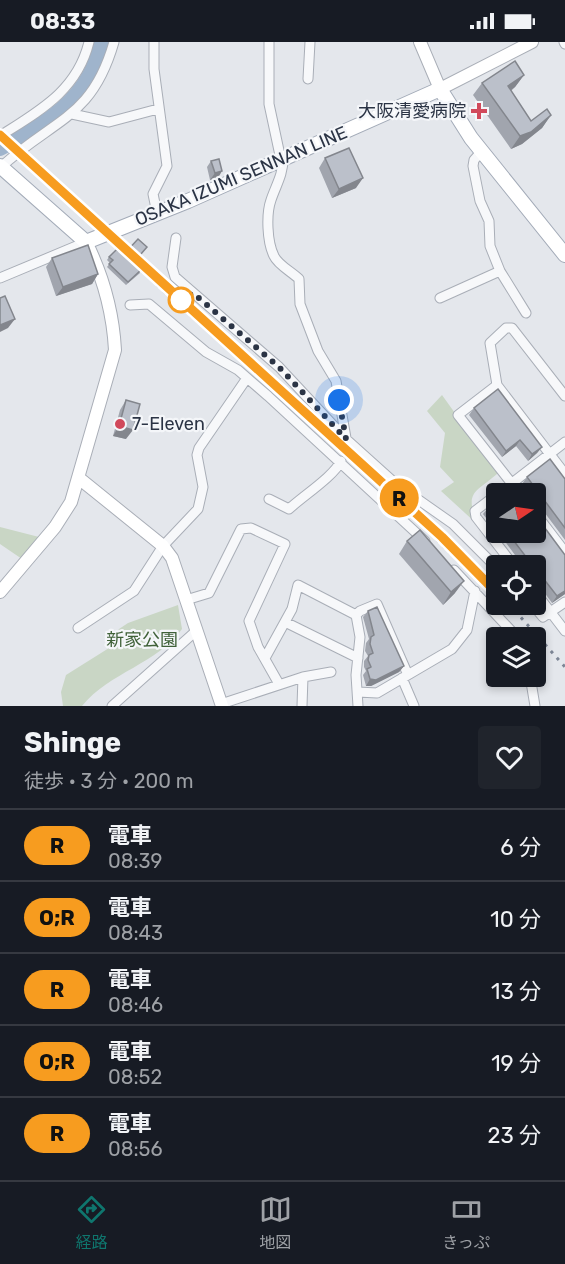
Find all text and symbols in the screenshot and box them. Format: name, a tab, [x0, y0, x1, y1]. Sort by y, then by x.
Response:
text: 08:33	[30, 8, 95, 35]
place label: 大阪清愛病院	[358, 100, 466, 122]
marker: 大阪清愛病院	[470, 102, 488, 120]
street label: OSAKA IZUMI SENNAN LINE	[131, 121, 351, 231]
unlabelled marker	[168, 287, 194, 313]
your location	[324, 385, 354, 415]
place label: 7-Eleven	[132, 413, 205, 435]
marker: 7-Eleven	[113, 417, 127, 431]
line badge: R	[380, 478, 418, 518]
north arrow	[486, 483, 546, 543]
map controls	[486, 483, 546, 687]
text: R	[392, 486, 406, 511]
button: locate	[486, 555, 546, 615]
button: layers	[486, 627, 546, 687]
park label: 新家公園	[106, 629, 178, 651]
text: Shinge	[24, 726, 121, 759]
button: heart	[478, 726, 541, 789]
text: 徒歩 · 3 分 · 200 m	[24, 769, 194, 793]
text: 電車	[108, 822, 152, 849]
text: R	[50, 833, 64, 858]
text: 6 分	[500, 834, 541, 861]
text: 08:39	[108, 849, 162, 873]
text: 電車	[108, 894, 152, 921]
text: O;R	[39, 905, 75, 930]
text: 10 分	[490, 906, 541, 933]
text: 08:43	[108, 921, 163, 945]
text: 電車	[108, 966, 152, 993]
text: R	[50, 977, 64, 1002]
text: 13 分	[491, 978, 541, 1005]
text: 08:46	[108, 993, 163, 1017]
text: 電車	[108, 1038, 152, 1065]
text: O;R	[39, 1049, 75, 1074]
text: 19 分	[491, 1050, 541, 1077]
text: 08:52	[108, 1065, 162, 1089]
text: 電車	[108, 1110, 152, 1137]
text: R	[50, 1121, 64, 1146]
text: 23 分	[487, 1122, 541, 1149]
text: 08:56	[108, 1137, 162, 1161]
tab: 経路	[75, 1193, 108, 1253]
tab: 地図	[259, 1193, 292, 1253]
tab: きっぷ	[442, 1193, 490, 1253]

